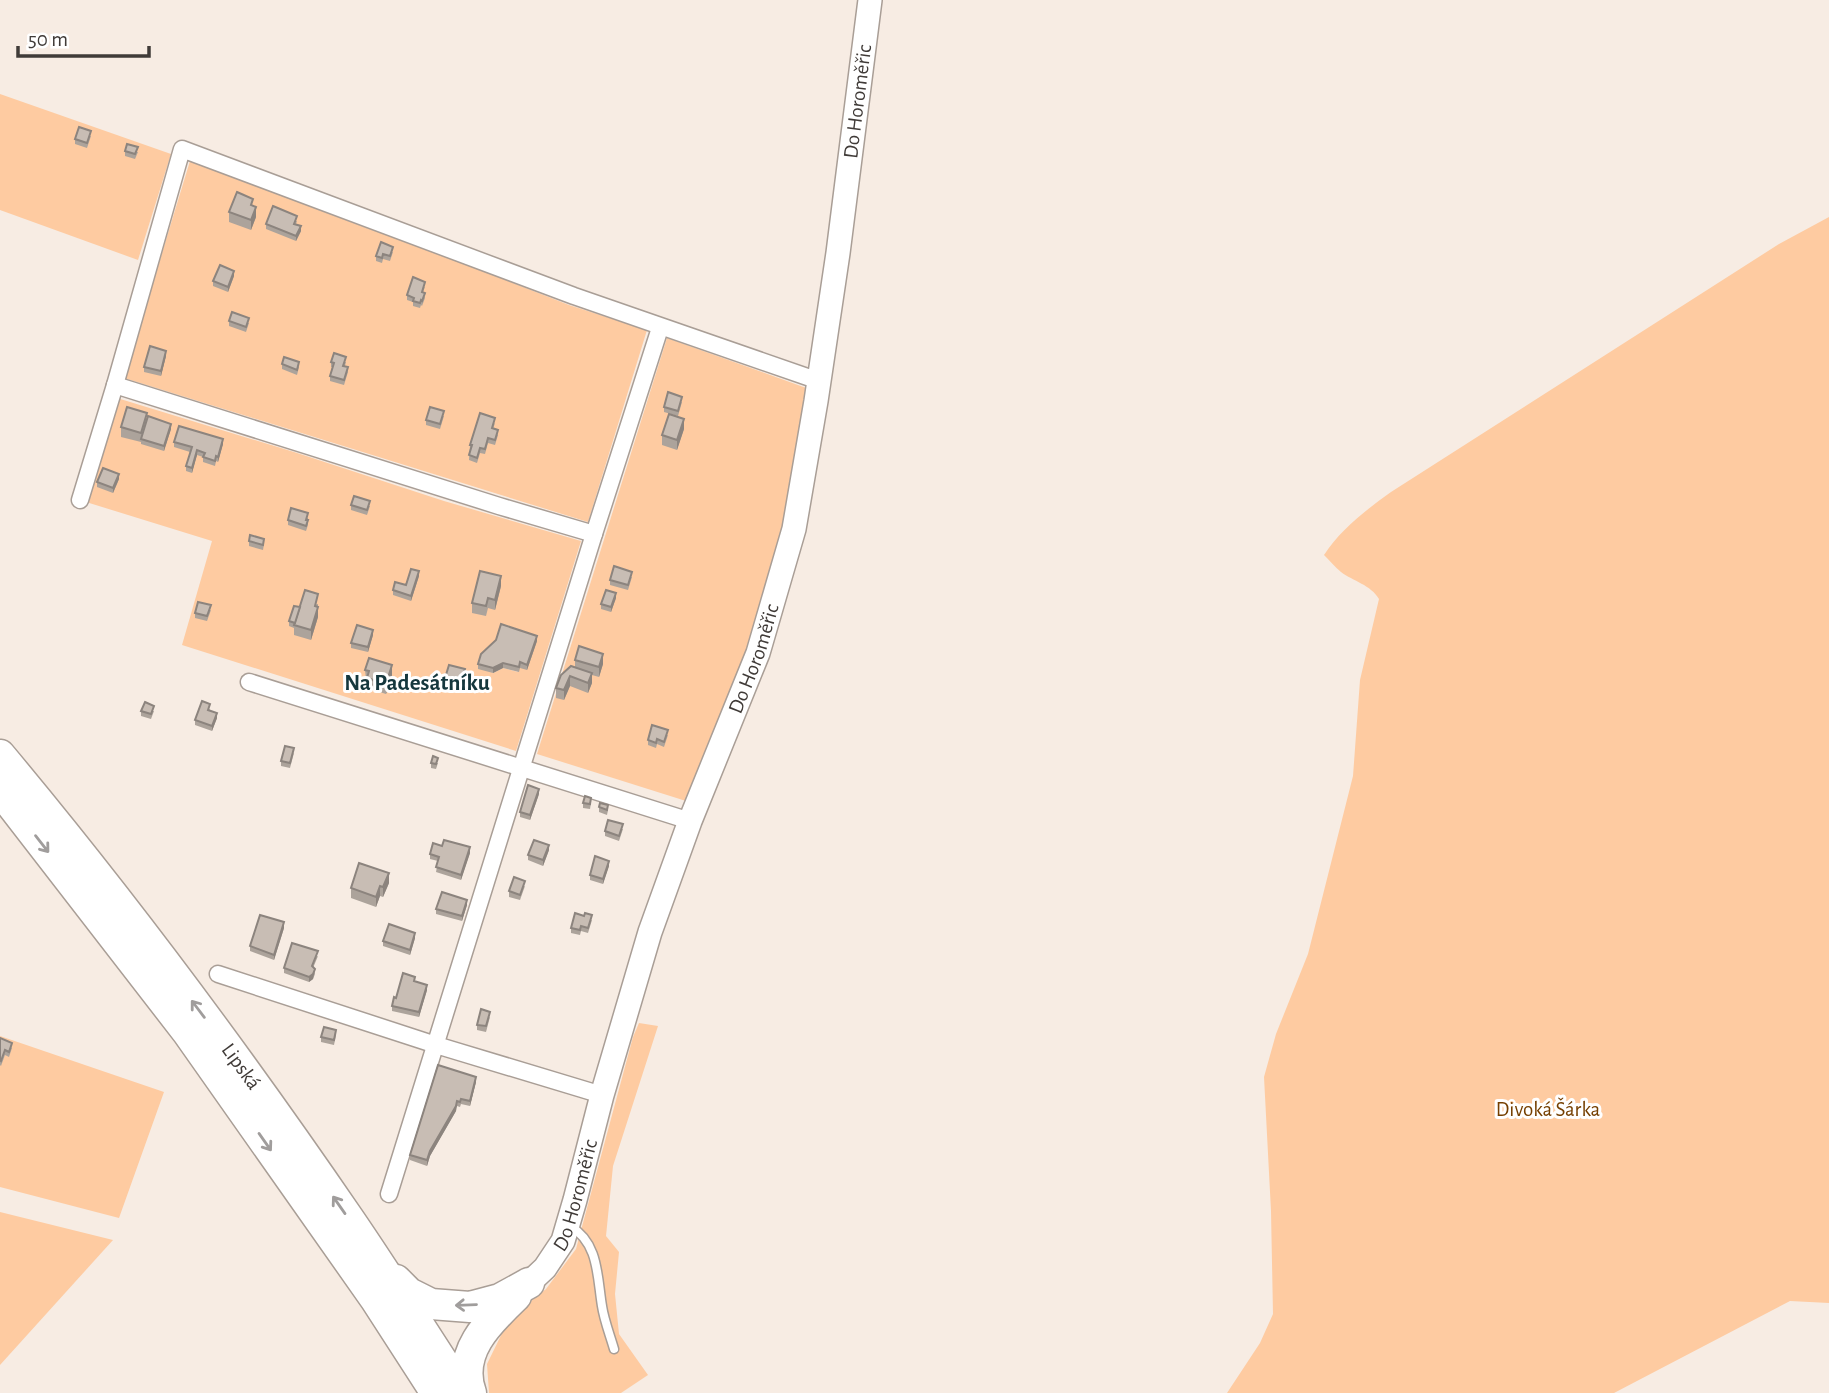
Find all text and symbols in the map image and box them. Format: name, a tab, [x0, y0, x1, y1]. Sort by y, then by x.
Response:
scale bar	[18, 14, 149, 58]
text: 50 m	[28, 29, 68, 50]
street label: Do Horoměřic	[840, 43, 875, 160]
street label: Do Horoměřic	[724, 601, 782, 716]
district label: Na Padesátníku	[344, 672, 490, 695]
one-way arrow	[34, 835, 49, 853]
one-way arrow	[191, 1000, 206, 1018]
street label: Lipská	[218, 1039, 265, 1093]
park label: Divoká Šárka	[1496, 1097, 1601, 1120]
one-way arrow	[258, 1132, 272, 1151]
street label: Do Horoměřic	[549, 1137, 601, 1255]
one-way arrow	[332, 1195, 346, 1215]
one-way arrow	[455, 1299, 478, 1312]

